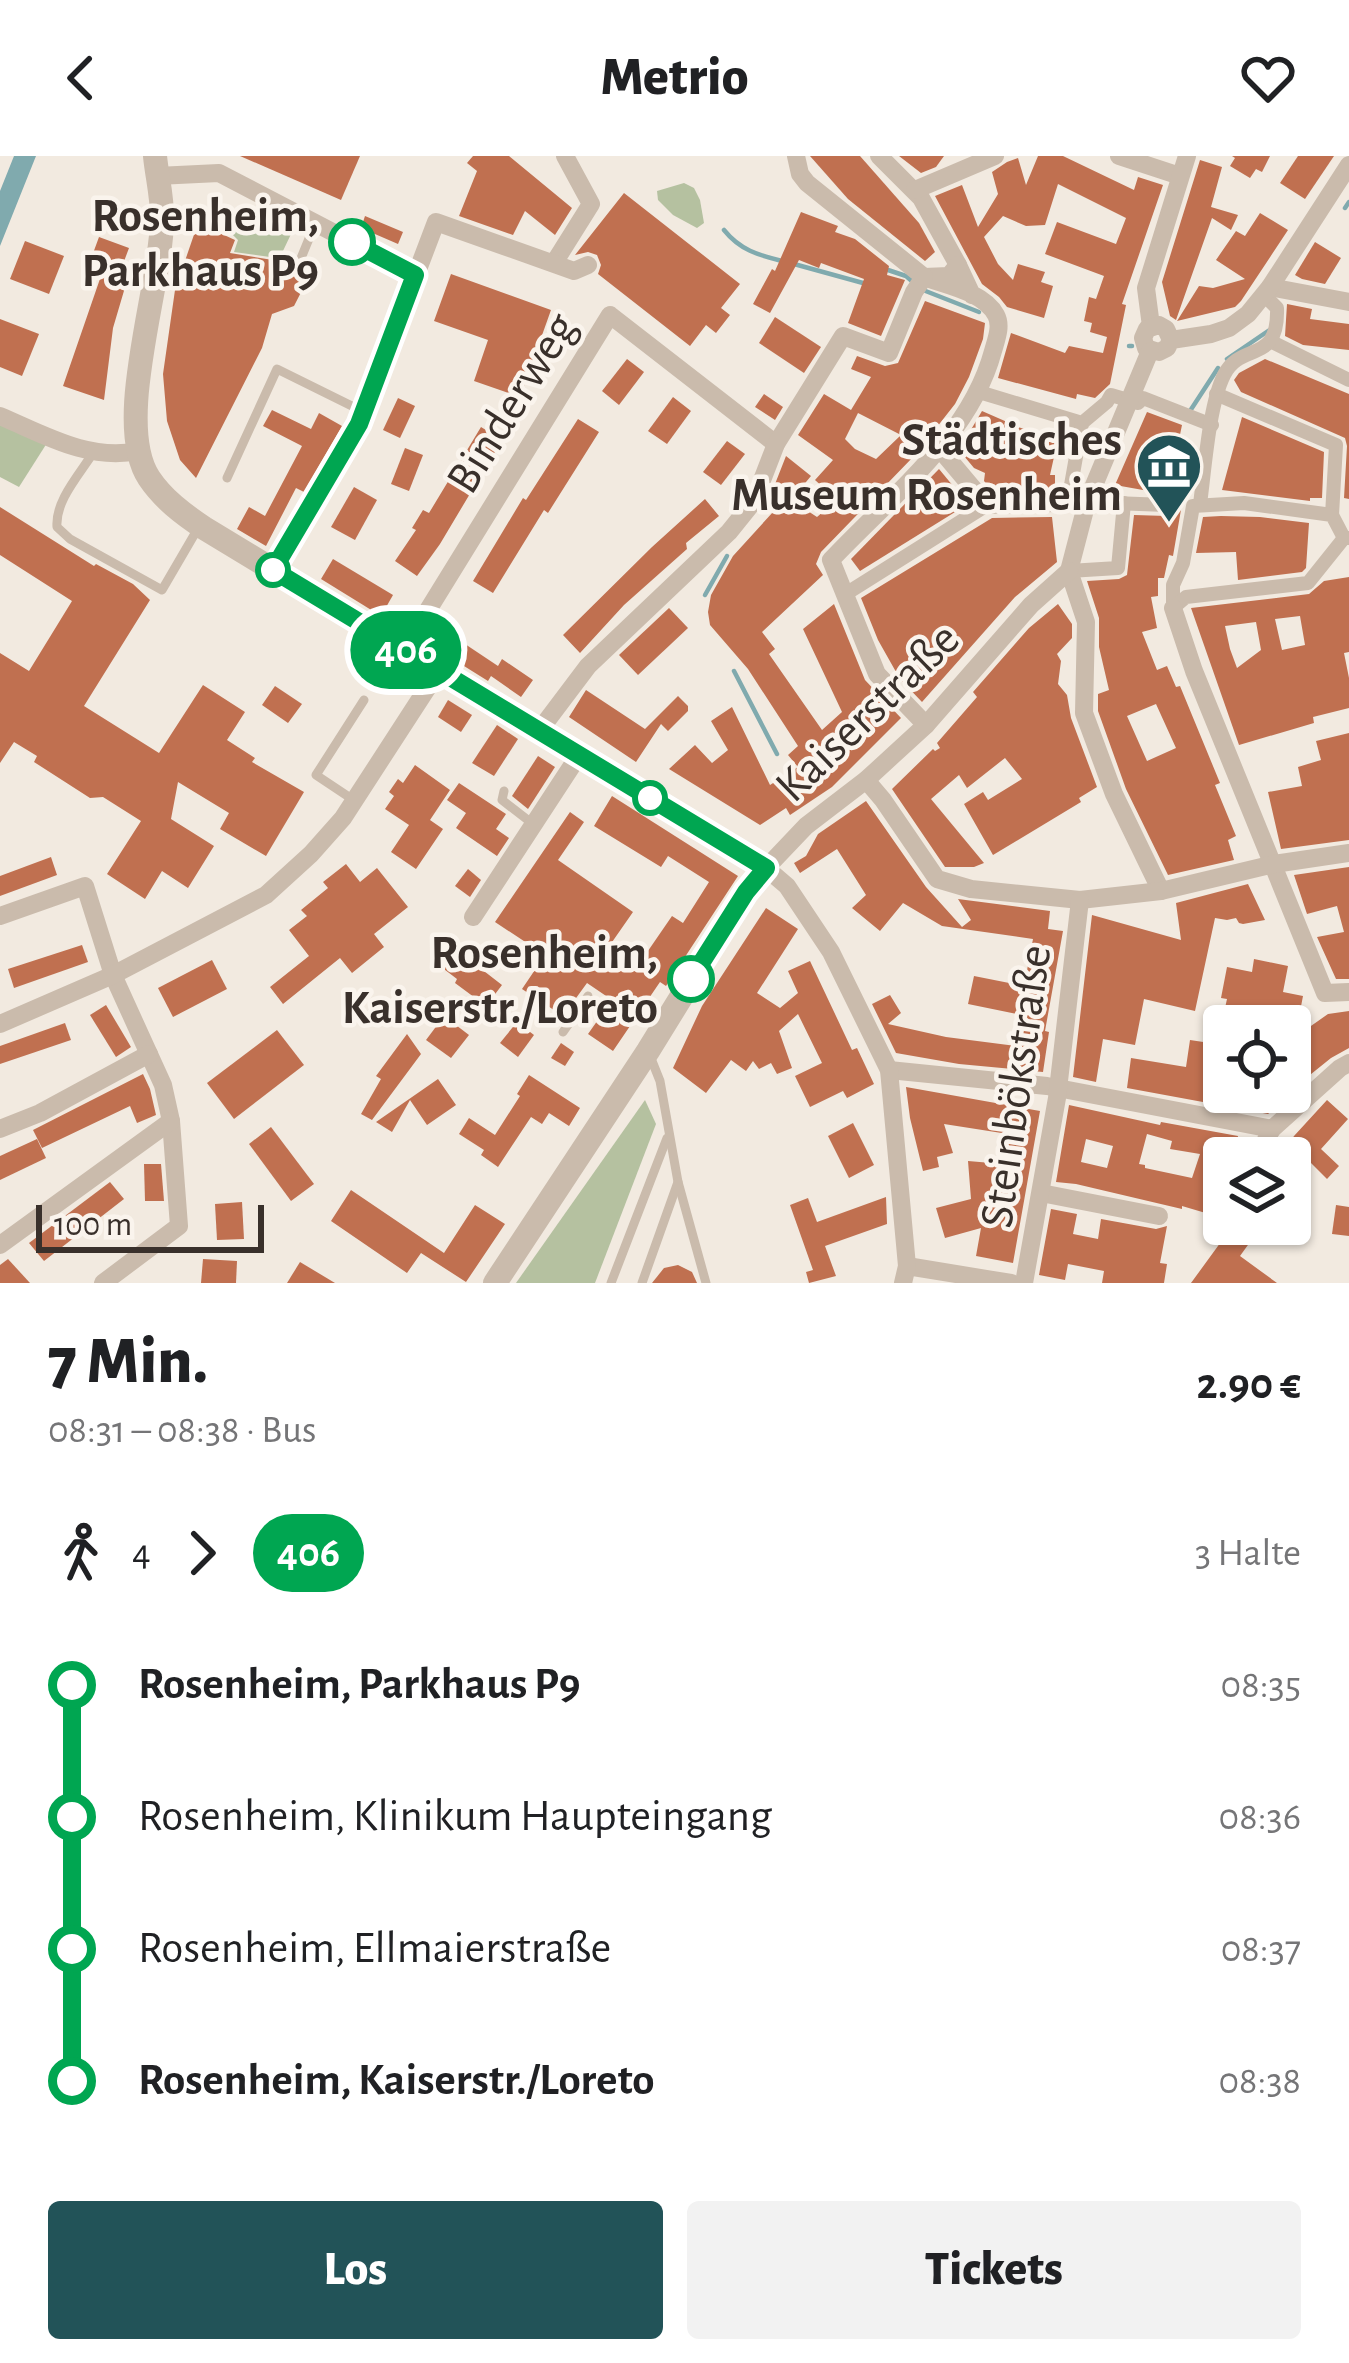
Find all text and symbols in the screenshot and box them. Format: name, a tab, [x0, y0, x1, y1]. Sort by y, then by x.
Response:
icon: back	[48, 45, 114, 111]
icon: heart	[1235, 45, 1301, 111]
text: Metrio	[601, 51, 748, 105]
place label: Rosenheim, Parkhaus P9	[82, 193, 319, 296]
marker: Rosenheim, Parkhaus P9	[330, 220, 374, 264]
street label: Binderweg	[439, 305, 587, 502]
place label: Städtisches Museum Rosenheim	[731, 417, 1122, 520]
museum icon: Städtisches Museum Rosenheim	[1134, 431, 1204, 525]
unlabelled marker	[257, 554, 289, 586]
line badge: 406	[337, 611, 475, 689]
street label: Kaiserstraße	[767, 615, 969, 812]
text: 406	[374, 629, 438, 671]
unlabelled marker	[634, 782, 666, 814]
place label: Rosenheim, Kaiserstr./Loreto	[342, 930, 658, 1033]
street label: Steinbökstraße	[973, 942, 1061, 1231]
marker: Rosenheim, Kaiserstr./Loreto	[669, 957, 713, 1001]
map controls	[1203, 1005, 1311, 1245]
button: locate	[1203, 1005, 1311, 1113]
button: layers	[1203, 1137, 1311, 1245]
scale bar	[36, 1199, 264, 1252]
text: 100 m	[54, 1209, 132, 1242]
text: 7 Min.	[48, 1329, 208, 1395]
text: 2.90 €	[1197, 1362, 1301, 1407]
text: 08:31 – 08:38 · Bus	[48, 1411, 317, 1450]
icon: walk	[48, 1520, 114, 1586]
icon: forward	[169, 1520, 235, 1586]
text: 406	[277, 1532, 340, 1574]
text: 4	[132, 1534, 151, 1573]
text: 3 Halte	[1195, 1534, 1301, 1573]
text: Rosenheim, Parkhaus P9	[138, 1662, 581, 1707]
text: 08:35	[1221, 1666, 1301, 1705]
text: Rosenheim, Klinikum Haupteingang	[138, 1794, 772, 1839]
text: 08:36	[1219, 1798, 1301, 1837]
text: Rosenheim, Ellmaierstraße	[138, 1926, 611, 1971]
text: 08:37	[1221, 1930, 1301, 1969]
text: Rosenheim, Kaiserstr./Loreto	[138, 2058, 655, 2103]
text: 08:38	[1218, 2062, 1301, 2101]
button: Los	[48, 2201, 663, 2339]
button: Tickets	[687, 2201, 1301, 2339]

